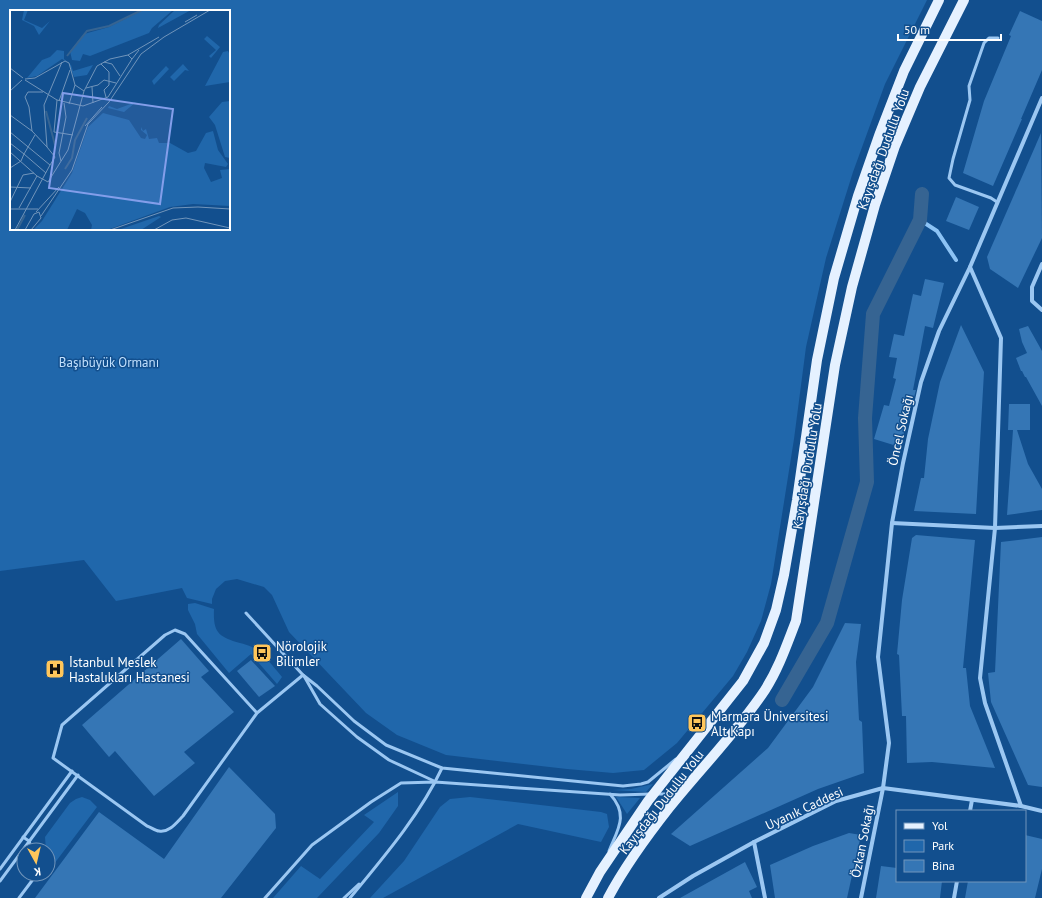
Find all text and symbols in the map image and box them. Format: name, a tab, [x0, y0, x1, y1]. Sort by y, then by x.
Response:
inset map	[10, 10, 230, 230]
scale bar	[898, 16, 1001, 42]
text: 50 m	[904, 22, 930, 37]
street label: Kayışdağı Dudullu Yolu	[854, 86, 913, 212]
park label: Başıbüyük Ormanı	[59, 354, 159, 371]
street label: Öncel Sokağı	[884, 393, 917, 467]
street label: Kayışdağı Dudullu Yolu	[789, 402, 826, 530]
place label: Nörolojik Bilimler	[276, 638, 328, 670]
bus stop icon: Nörolojik Bilimler	[251, 642, 273, 664]
place label: İstanbul Meslek Hastalıkları Hastanesi	[69, 654, 190, 686]
hospital icon: İstanbul Meslek Hastalıkları Hastanesi	[44, 658, 66, 680]
place label: Marmara Üniversitesi Alt Kapı	[711, 708, 829, 740]
bus stop icon: Marmara Üniversitesi Alt Kapı	[686, 712, 708, 734]
street label: Kayışdağı Dudullu Yolu	[615, 747, 707, 858]
street label: Uyanık Caddesi	[763, 783, 846, 834]
street label: Özkan Sokağı	[847, 803, 878, 879]
legend	[896, 810, 1026, 882]
text: Yol	[932, 818, 948, 833]
text: Park	[932, 838, 954, 853]
north arrow	[16, 842, 56, 882]
text: Bina	[932, 858, 955, 873]
text: K	[33, 864, 42, 879]

